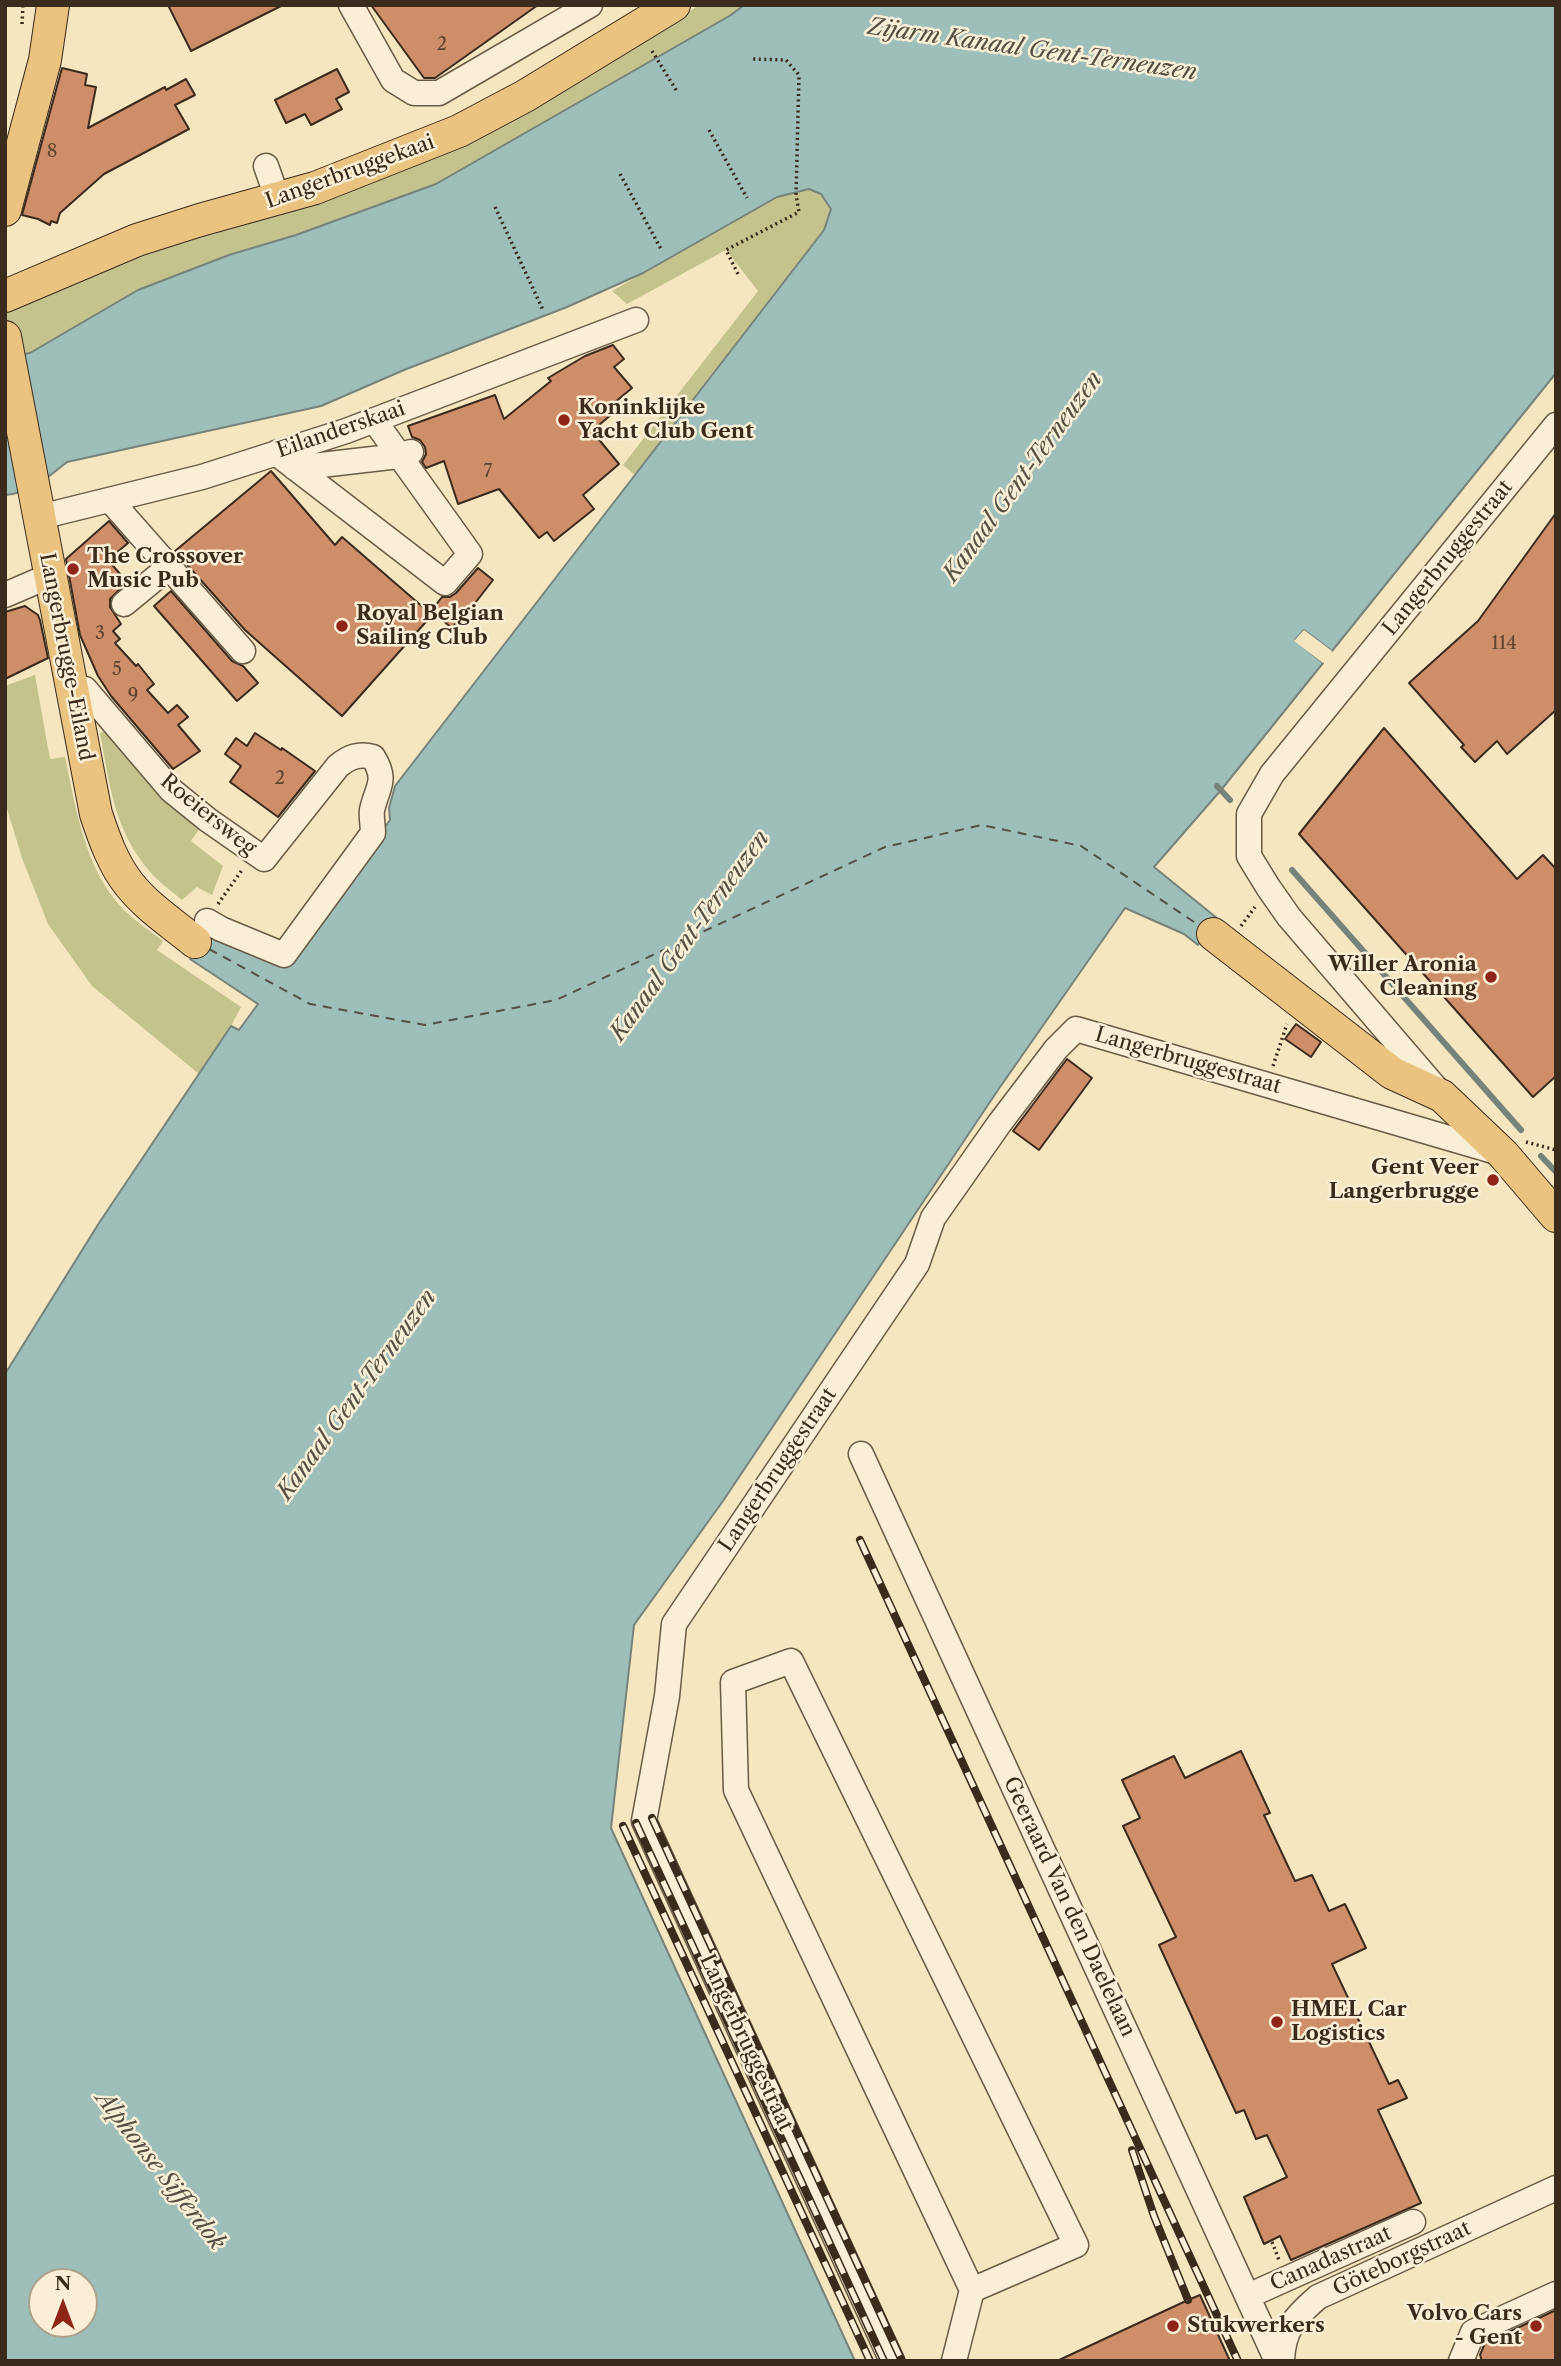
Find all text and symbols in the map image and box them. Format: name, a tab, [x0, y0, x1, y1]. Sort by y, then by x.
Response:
water label: Zijarm Kanaal Gent-Terneuzen	[865, 13, 1199, 87]
house number: 2	[437, 34, 447, 56]
street label: Langerbruggekaai	[262, 130, 438, 214]
house number: 8	[47, 141, 57, 163]
water label: Kanaal Gent-Terneuzen	[937, 366, 1109, 588]
place label: Koninklijke Yacht Club Gent	[578, 395, 754, 445]
street label: Eilanderskaai	[273, 396, 409, 464]
marker: Koninklijke Yacht Club Gent	[556, 412, 572, 428]
house number: 7	[484, 461, 492, 483]
street label: Langerbruggestraat	[1378, 475, 1518, 641]
place label: The Crossover Music Pub	[87, 544, 243, 594]
street label: Langerbrugge-Eiland	[33, 551, 99, 763]
marker: The Crossover Music Pub	[65, 561, 81, 577]
place label: Royal Belgian Sailing Club	[356, 601, 504, 651]
marker: Royal Belgian Sailing Club	[334, 618, 350, 634]
house number: 3	[95, 623, 105, 645]
house number: 114	[1491, 633, 1517, 655]
house number: 5	[112, 659, 122, 681]
house number: 9	[128, 685, 138, 707]
house number: 2	[275, 768, 285, 790]
street label: Roeiersweg	[155, 769, 261, 861]
water label: Kanaal Gent-Terneuzen	[604, 825, 776, 1047]
place label: Willer Aronia Cleaning	[1328, 952, 1477, 1002]
marker: Willer Aronia Cleaning	[1483, 969, 1499, 985]
street label: Langerbruggestraat	[1092, 1022, 1284, 1100]
place label: Gent Veer Langerbrugge	[1329, 1155, 1479, 1205]
marker: Gent Veer Langerbrugge	[1485, 1172, 1501, 1188]
water label: Kanaal Gent-Terneuzen	[271, 1284, 443, 1506]
street label: Langerbruggestraat	[714, 1383, 842, 1557]
street label: Geeraard Van den Daelelaan	[998, 1773, 1140, 2041]
street label: Langerbruggestraat	[694, 1950, 798, 2136]
place label: HMEL Car Logistics	[1291, 1997, 1407, 2047]
marker: HMEL Car Logistics	[1269, 2014, 1285, 2030]
water label: Alphonse Sifferdok	[89, 2086, 231, 2256]
street label: Göteborgstraat	[1329, 2216, 1475, 2302]
street label: Canadastraat	[1266, 2221, 1396, 2297]
north arrow	[28, 2268, 98, 2338]
text: N	[55, 2272, 71, 2295]
place label: Volvo Cars - Gent	[1407, 2301, 1522, 2351]
place label: Stukwerkers	[1187, 2313, 1325, 2339]
marker: Stukwerkers	[1165, 2318, 1181, 2334]
marker: Volvo Cars - Gent	[1528, 2318, 1544, 2334]

